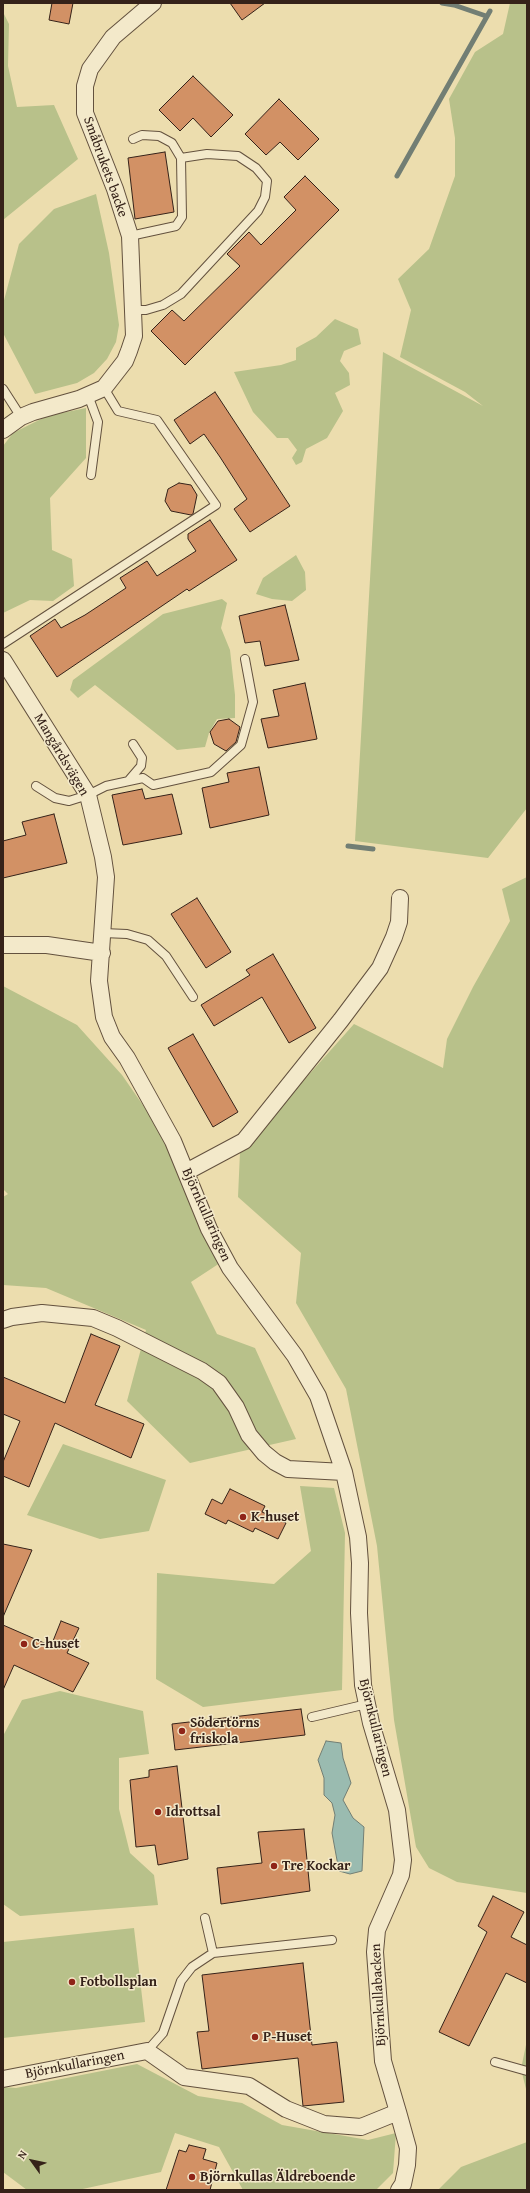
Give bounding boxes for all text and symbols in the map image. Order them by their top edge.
street label: Småbrukets backe [79,114,131,220]
street label: Mangårdsvägen [30,711,92,799]
street label: Björnkullaringen [178,1166,234,1264]
place label: K-huset [251,1509,299,1525]
marker: K-huset [238,1512,248,1522]
place label: C-huset [32,1636,79,1652]
marker: C-huset [19,1639,29,1649]
street label: Björnkullaringen [355,1677,395,1779]
place label: Södertörns friskola [190,1715,260,1748]
marker: Södertörns friskola [177,1726,187,1736]
place label: Idrottsal [166,1804,221,1820]
marker: Idrottsal [153,1807,163,1817]
place label: Tre Kockar [282,1858,351,1874]
marker: Tre Kockar [269,1861,279,1871]
street label: Björnkullabacken [368,1943,390,2047]
place label: Fotbollsplan [80,1974,157,1990]
marker: Fotbollsplan [67,1977,77,1987]
place label: P-Huset [263,2029,312,2045]
marker: P-Huset [250,2032,260,2042]
street label: Björnkullaringen [24,2047,126,2083]
north arrow [12,2141,52,2181]
text: N [13,2147,31,2162]
place label: Björnkullas Äldreboende [200,2169,356,2185]
marker: Björnkullas Äldreboende [187,2172,197,2182]

